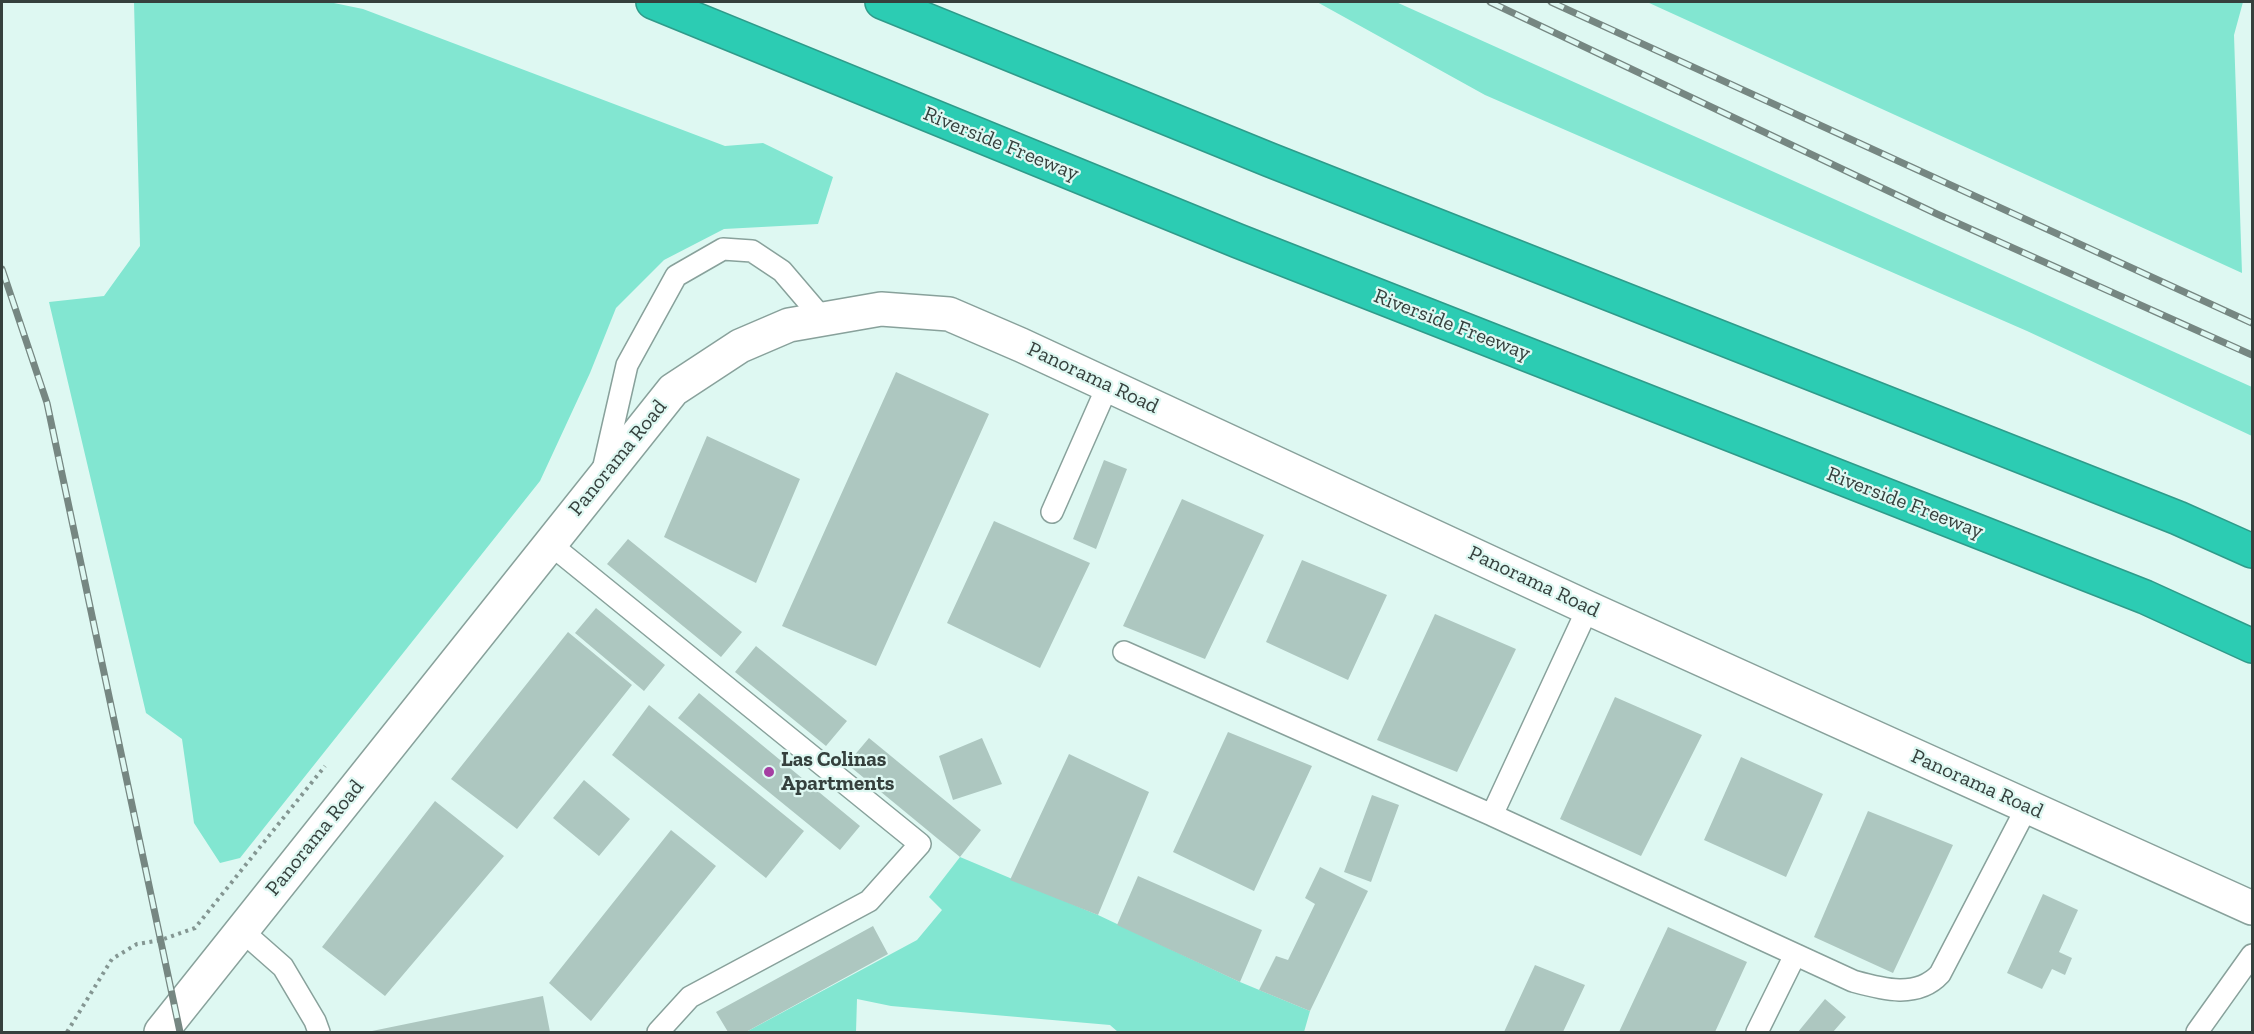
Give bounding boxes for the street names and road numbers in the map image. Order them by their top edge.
street label: Riverside Freeway [920,101,1082,187]
street label: Riverside Freeway [1370,284,1534,366]
street label: Panorama Road [1023,337,1163,419]
street label: Panorama Road [564,395,672,521]
street label: Riverside Freeway [1823,462,1987,544]
street label: Panorama Road [1464,541,1604,623]
street label: Panorama Road [1907,744,2047,824]
street label: Panorama Road [261,775,369,901]

